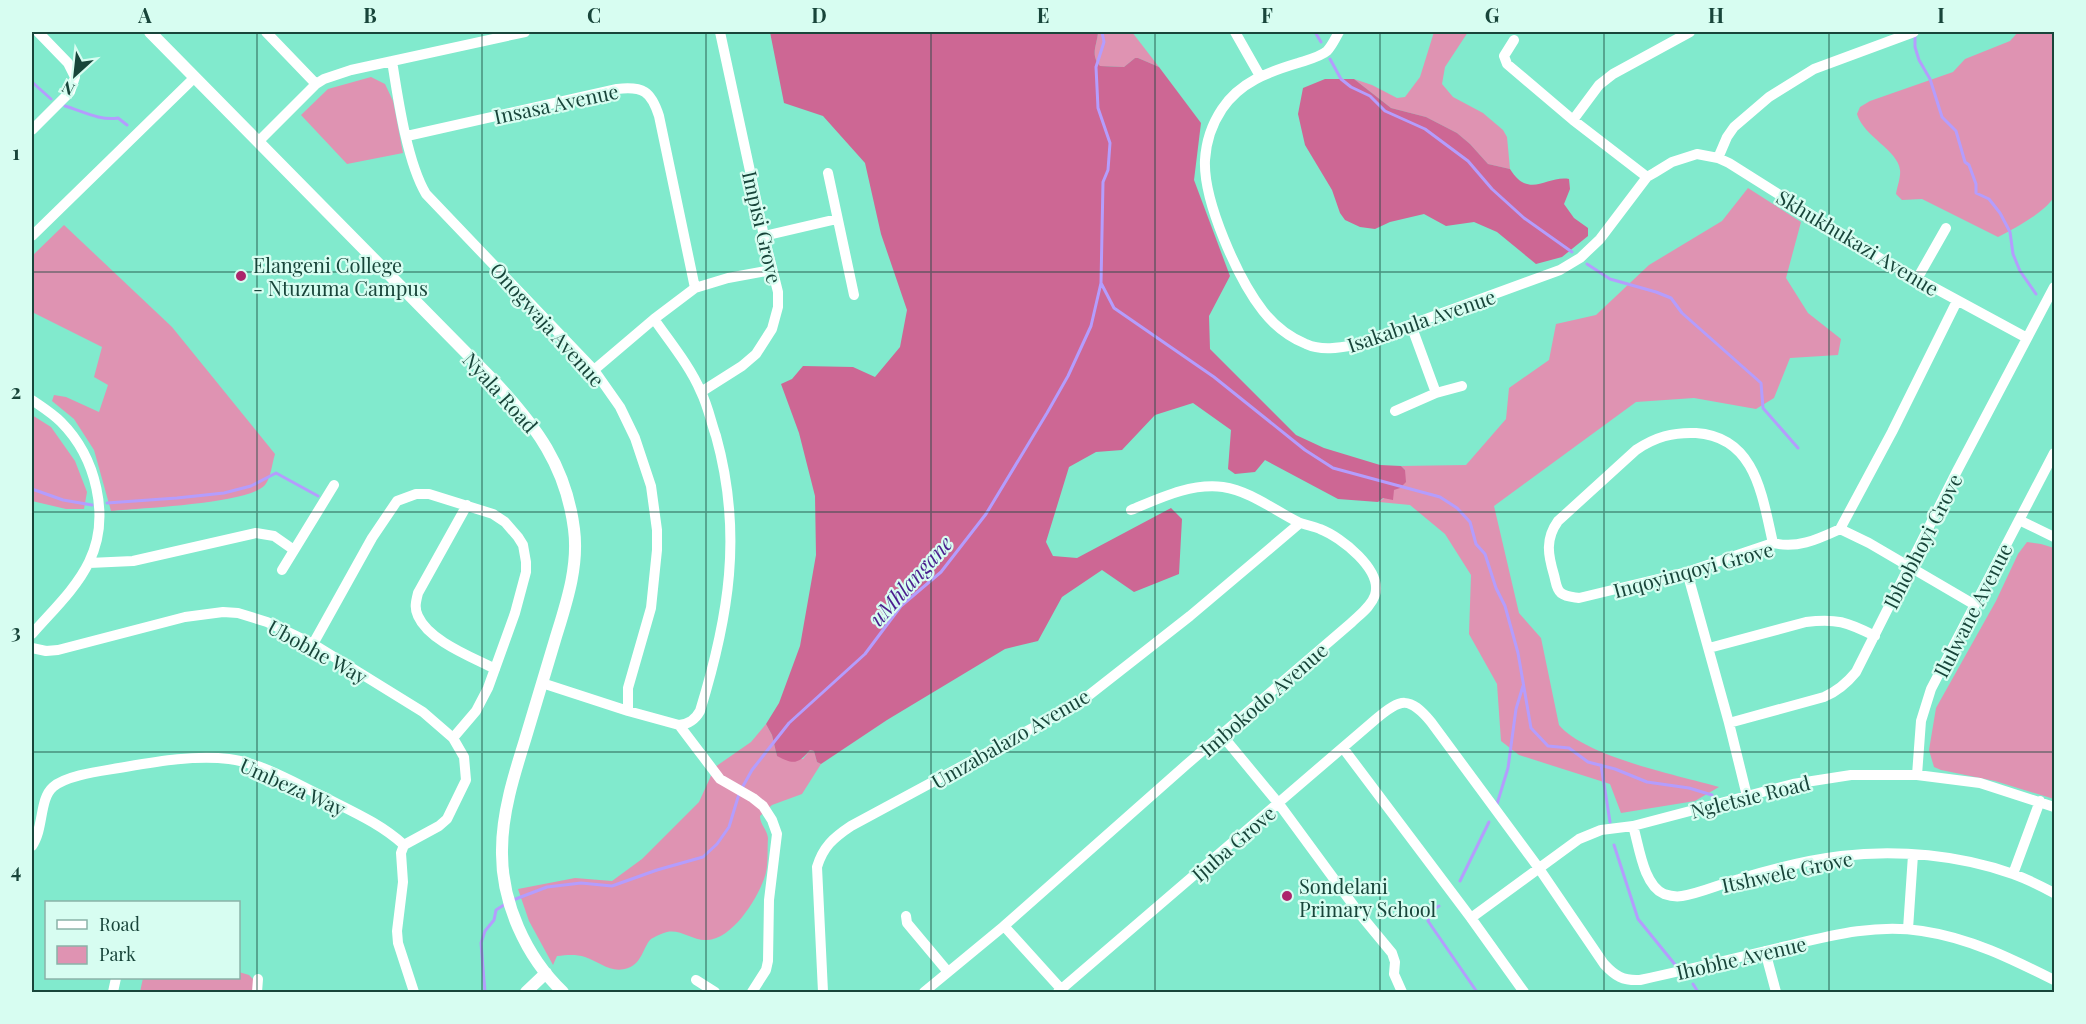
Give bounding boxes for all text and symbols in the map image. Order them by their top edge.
text: A [137,1,152,28]
text: B [363,1,377,28]
text: C [587,1,601,28]
text: D [811,1,827,28]
text: E [1037,1,1049,28]
text: F [1261,1,1273,28]
text: G [1485,1,1500,28]
text: H [1708,1,1724,28]
text: I [1937,1,1945,28]
north arrow [45,45,105,105]
text: N [58,77,78,101]
street label: Insasa Avenue [491,77,621,129]
text: 1 [12,138,20,165]
street label: Impisi Grove [737,168,789,286]
street label: Skhukhukazi Avenue [1772,183,1944,301]
place label: Elangeni College - Ntuzuma Campus [253,251,428,301]
street label: Onogwaja Avenue [485,256,611,392]
marker: Elangeni College - Ntuzuma Campus [234,269,248,283]
street label: Isakabula Avenue [1343,282,1499,358]
street label: Nyala Road [458,346,545,438]
text: 2 [11,377,21,404]
street label: Ibhobhoyi Grove [1876,469,1968,613]
water label: uMhlangane [862,529,958,631]
street label: Inqoyinqoyi Grove [1610,535,1776,603]
street label: Ilulwane Avenue [1927,538,2017,682]
street label: Ubobhe Way [263,613,373,689]
text: 3 [11,617,21,644]
street label: Imbokodo Avenue [1193,636,1333,762]
street label: Umzabalazo Avenue [926,682,1094,794]
street label: Umbeza Way [236,751,350,821]
street label: Ngletsie Road [1687,768,1813,824]
street label: Ijuba Grove [1185,799,1281,887]
street label: Itshwele Grove [1719,844,1855,898]
text: 4 [11,856,21,883]
place label: Sondelani Primary School [1299,872,1437,922]
marker: Sondelani Primary School [1280,889,1294,903]
legend [45,901,240,979]
text: Road [99,912,140,936]
street label: Ihobhe Avenue [1673,929,1809,985]
text: Park [99,942,136,966]

